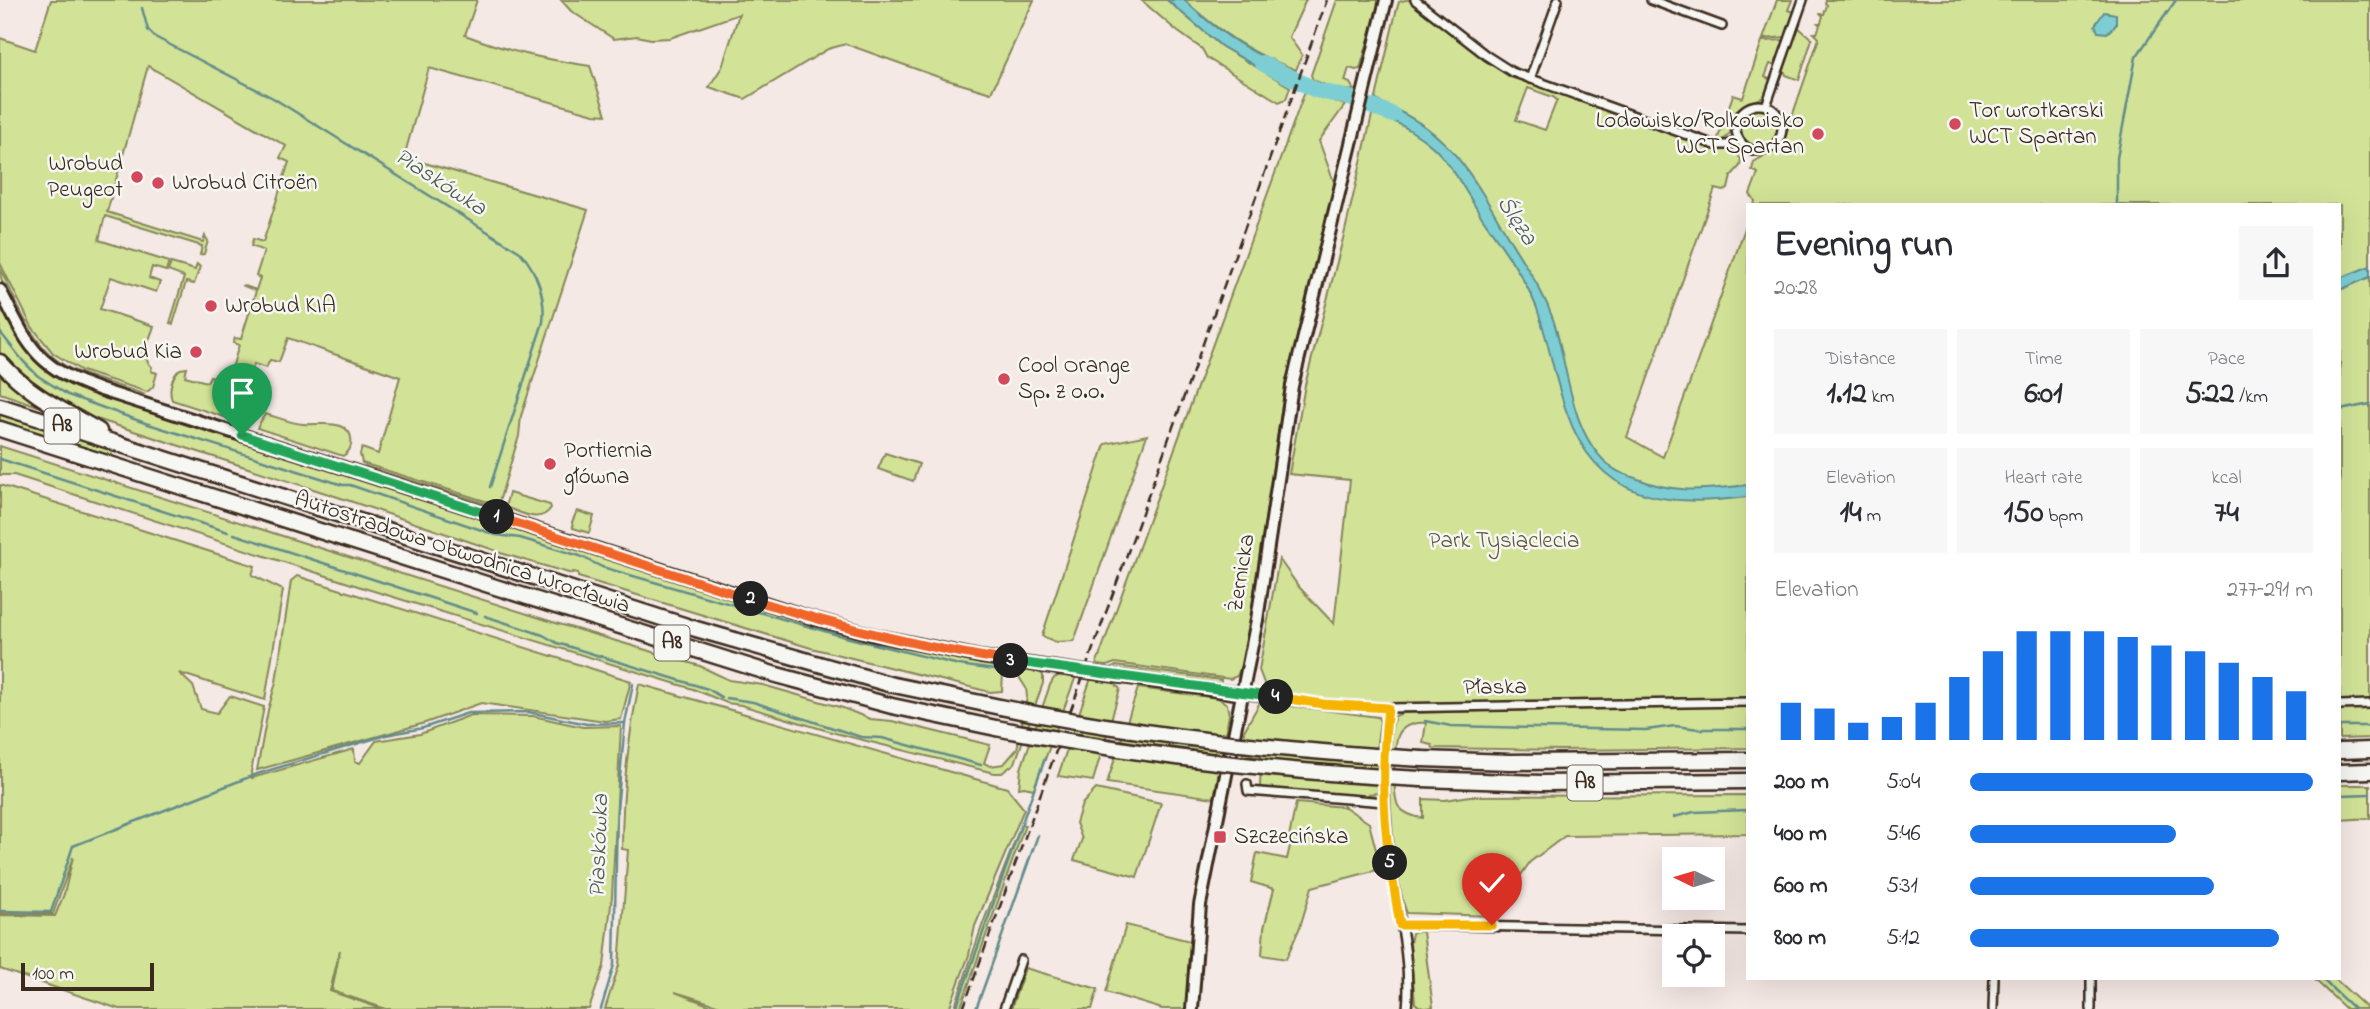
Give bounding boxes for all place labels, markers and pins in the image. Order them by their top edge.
place label: Tor wrotkarski WCT Spartan [1969,95,2104,154]
place label: Lodowisko/Rolkowisko WCT Spartan [1596,105,1804,164]
marker: Tor wrotkarski WCT Spartan [1947,116,1963,132]
marker: Lodowisko/Rolkowisko WCT Spartan [1810,126,1826,142]
place label: Wrobud Peugeot [47,148,123,208]
place label: Wrobud Citroën [172,167,317,200]
marker: Wrobud Peugeot [129,169,145,185]
marker: Wrobud Citroën [150,175,166,191]
place label: Wrobud KIA [225,290,336,323]
marker: Wrobud KIA [203,298,219,314]
place label: Wrobud Kia [74,336,182,369]
marker: Wrobud Kia [188,344,204,360]
place label: Cool Orange Sp. z o.o. [1018,350,1131,409]
pin [212,363,272,435]
marker: Cool Orange Sp. z o.o. [996,371,1012,387]
place label: Portiernia główna [563,435,652,495]
marker: Portiernia główna [542,456,558,472]
pin: 1 [480,500,514,534]
pin: 2 [734,582,768,616]
pin: 3 [993,644,1028,678]
pin: 4 [1258,680,1294,714]
place label: Szczecińska [1234,821,1348,854]
marker: Szczecińska [1212,829,1228,845]
pin: 5 [1372,846,1408,880]
pin [1462,853,1522,925]

